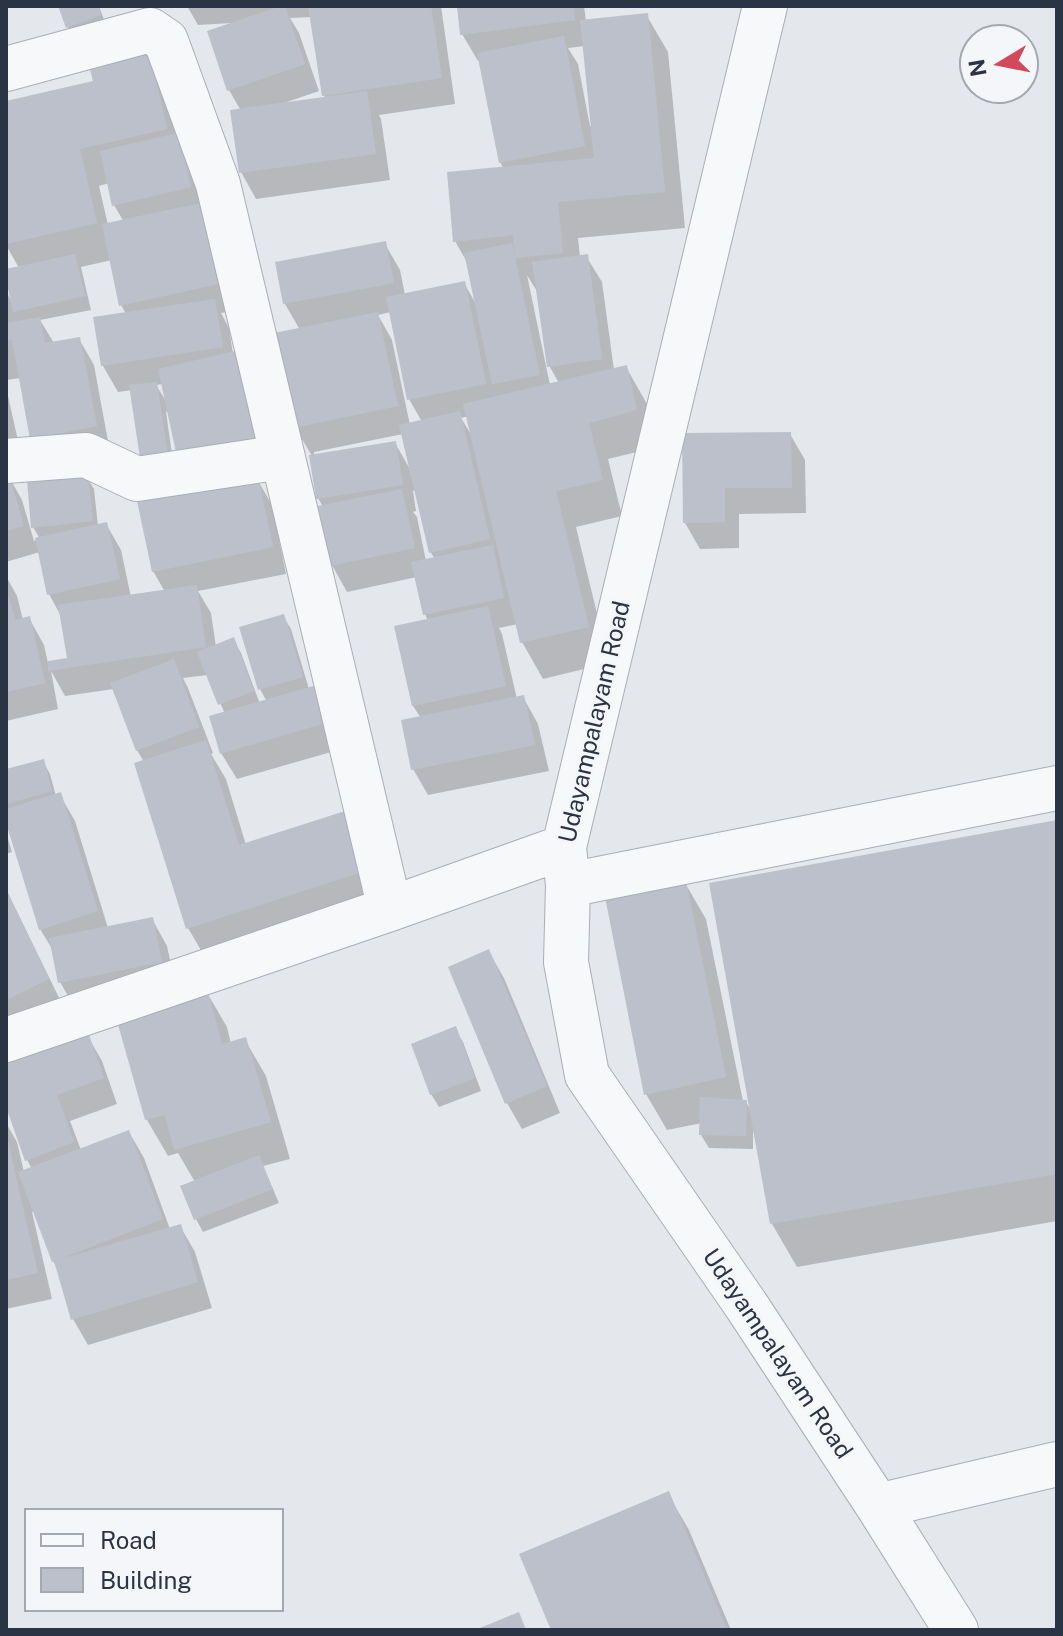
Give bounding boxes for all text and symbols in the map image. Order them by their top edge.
north arrow [959,24,1039,104]
text: N [963,57,992,79]
street label: Udayampalayam Road [553,598,637,846]
street label: Udayampalayam Road [696,1243,858,1465]
legend [24,1508,284,1612]
text: Road [100,1526,157,1554]
text: Building [100,1566,192,1594]

